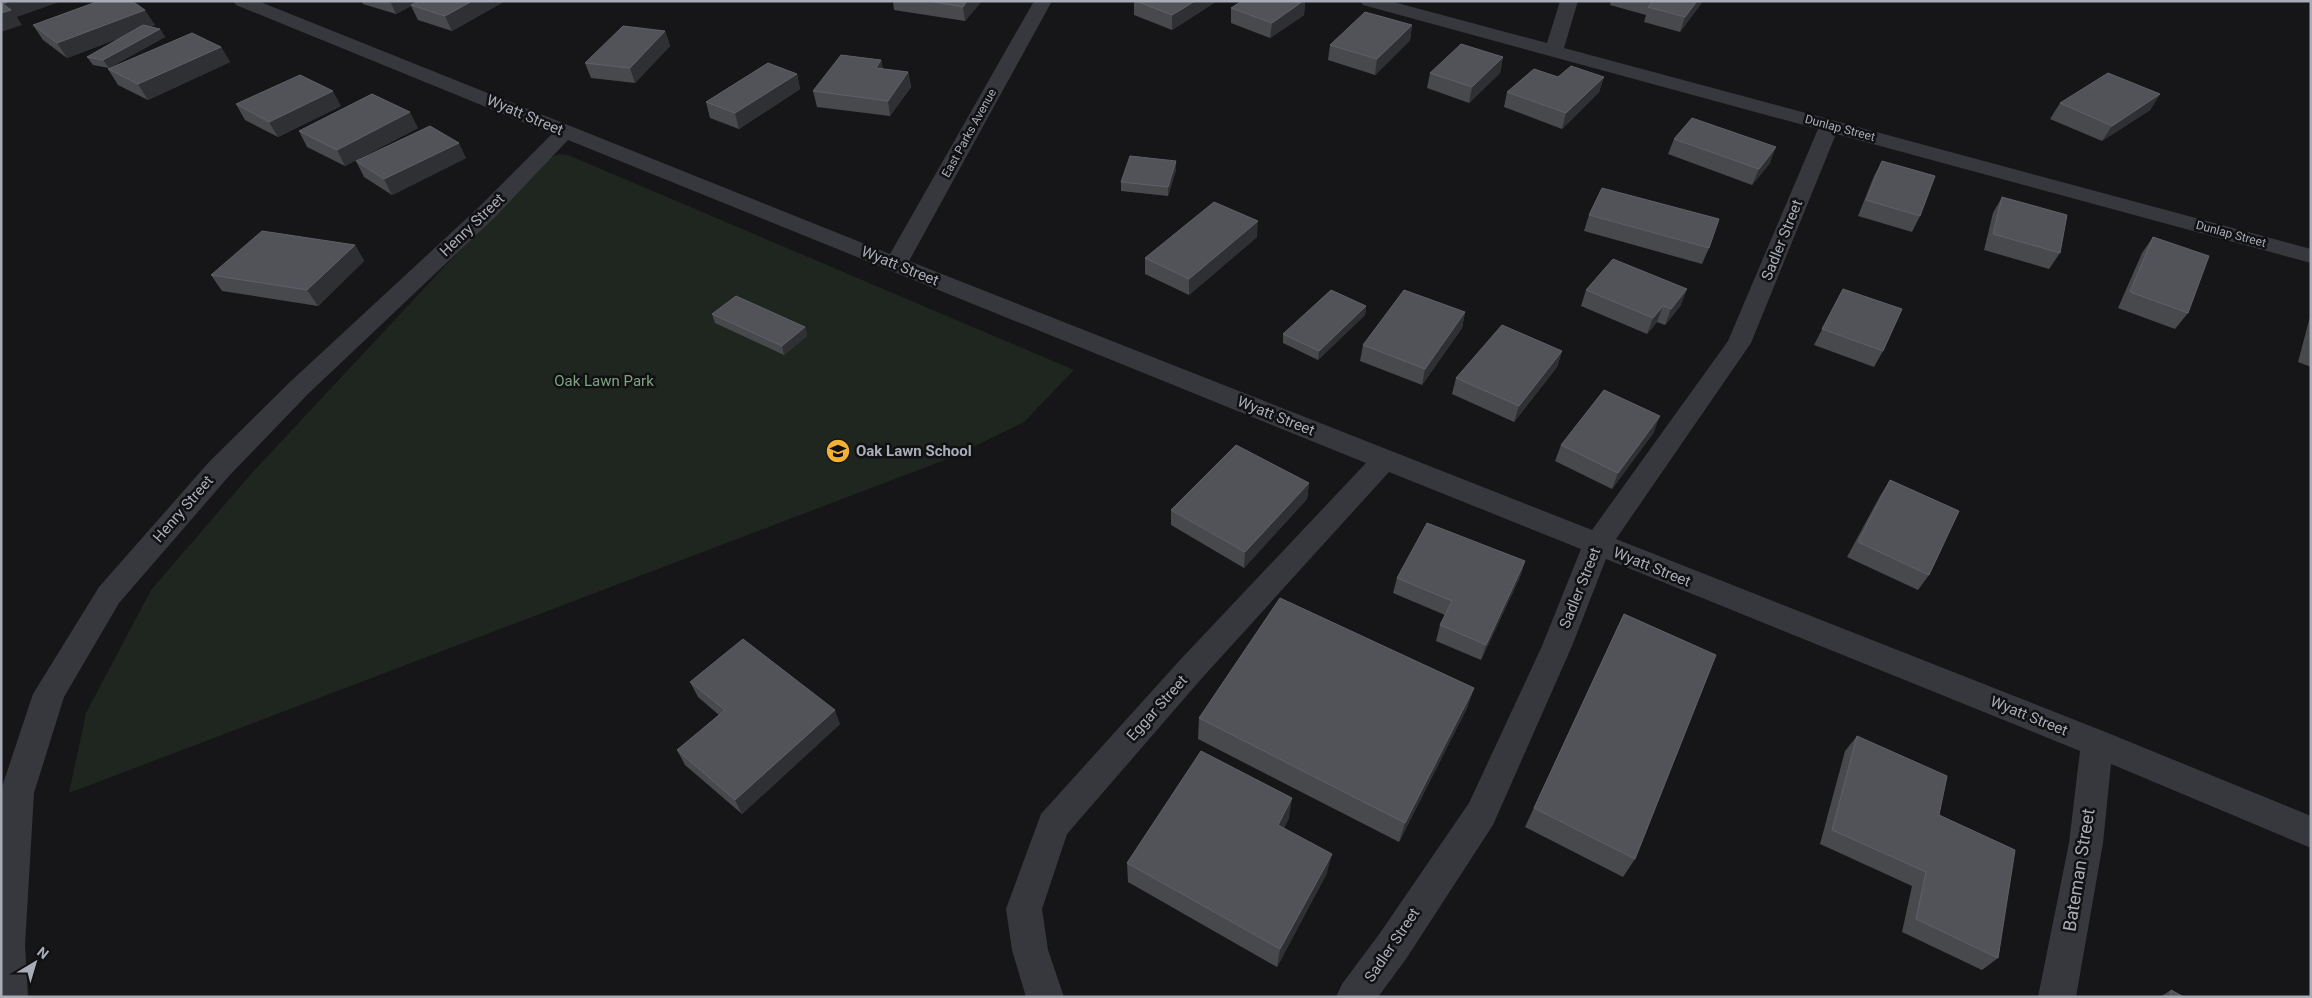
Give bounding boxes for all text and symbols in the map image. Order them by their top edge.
street label: East Parks Avenue [939,86,999,180]
street label: Wyatt Street [484,91,566,139]
street label: Dunlap Street [1803,112,1877,144]
street label: Henry Street [436,190,508,260]
street label: Sadler Street [1758,197,1806,283]
street label: Dunlap Street [2194,218,2268,250]
street label: Wyatt Street [859,242,941,290]
park label: Oak Lawn Park [554,372,654,390]
street label: Wyatt Street [1235,392,1317,440]
school or university icon: Oak Lawn School [825,438,851,464]
place label: Oak Lawn School [856,442,972,460]
street label: Henry Street [149,472,217,546]
street label: Wyatt Street [1611,543,1693,591]
street label: Sadler Street [1556,545,1604,631]
street label: Eggar Street [1123,672,1191,744]
street label: Wyatt Street [1988,692,2070,740]
street label: Bateman Street [2058,807,2099,933]
street label: Sadler Street [1361,904,1423,985]
north arrow [10,938,60,988]
text: N [34,943,52,962]

